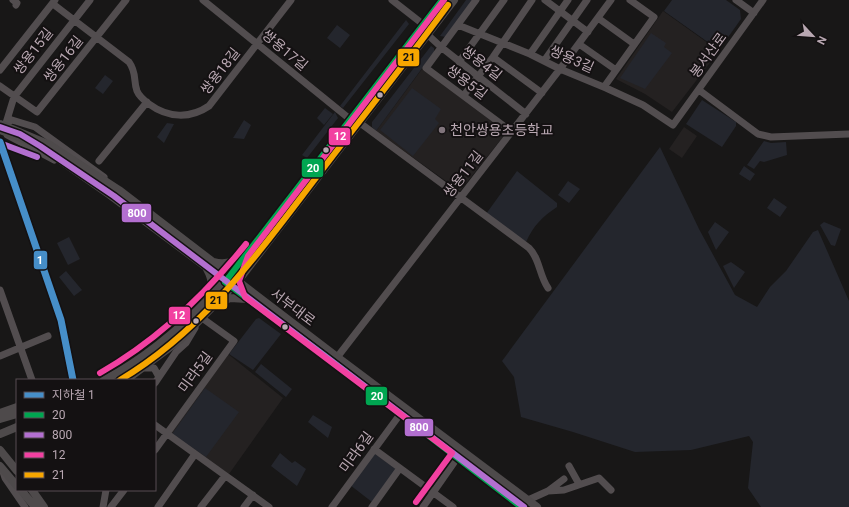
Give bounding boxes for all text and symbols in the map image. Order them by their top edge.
north arrow [793,16,833,56]
street label: 쌍용15길 [10,25,56,77]
street label: 쌍용17길 [259,26,311,74]
street label: 봉서산로 [686,29,730,81]
street label: 쌍용16길 [40,33,86,85]
text: N [814,34,829,47]
street label: 쌍용4길 [459,42,505,84]
street label: 쌍용3길 [547,42,597,76]
street label: 쌍용18길 [197,45,243,97]
line badge: 21 [397,48,420,67]
text: 21 [403,51,415,64]
street label: 쌍용5길 [444,62,490,102]
unlabelled marker [375,90,385,100]
place label: 천안쌍용초등학교 [450,122,553,138]
marker: 천안쌍용초등학교 [437,125,447,135]
line badge: 12 [328,127,351,146]
text: 12 [334,130,346,143]
unlabelled marker [321,145,331,155]
street label: 쌍용11길 [440,148,486,200]
line badge: 20 [301,158,324,178]
text: 20 [307,162,319,175]
line badge: 800 [121,203,152,223]
text: 800 [128,207,146,220]
line badge: 1 [33,250,48,270]
text: 1 [37,254,43,267]
street label: 서부대로 [268,285,318,329]
line badge: 21 [205,291,228,310]
text: 21 [210,294,222,307]
line badge: 12 [168,306,191,325]
text: 12 [173,309,185,322]
unlabelled marker [191,316,201,326]
unlabelled marker [280,322,290,332]
street label: 미라5길 [175,348,215,396]
legend [16,379,156,491]
line badge: 20 [365,386,388,406]
text: 지하철 1 [52,388,95,402]
text: 20 [371,390,383,403]
text: 20 [52,408,66,422]
line badge: 800 [404,418,434,437]
text: 800 [410,421,428,434]
text: 800 [52,428,72,442]
street label: 미라6길 [336,428,376,476]
text: 12 [52,448,66,462]
text: 21 [52,468,66,482]

